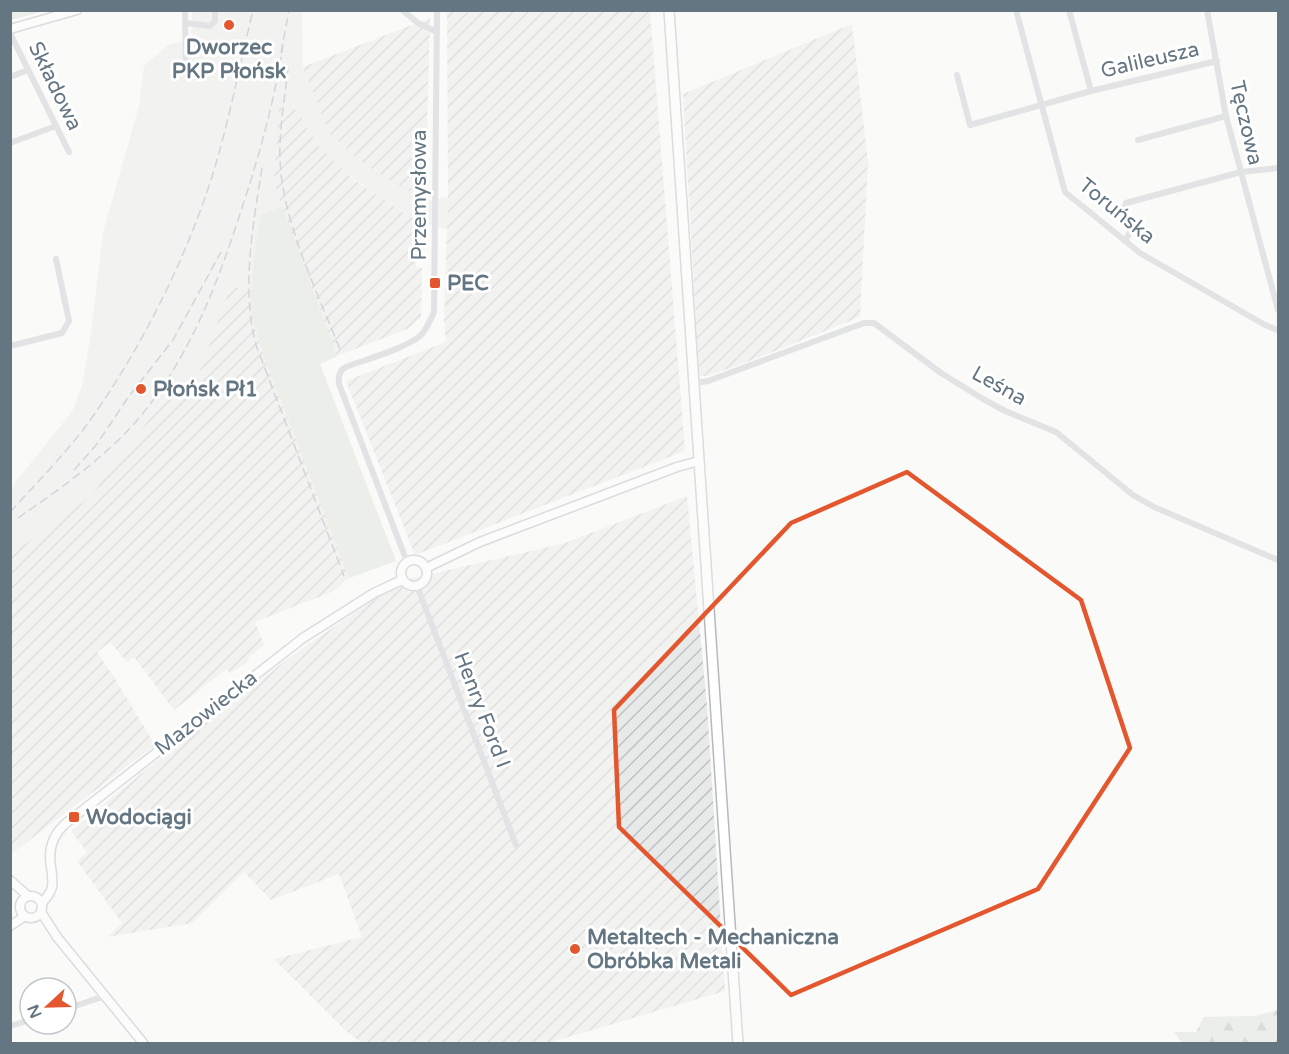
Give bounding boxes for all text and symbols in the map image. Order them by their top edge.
marker: Dworzec PKP Płońsk [222,18,236,32]
place label: Dworzec PKP Płońsk [172,35,287,84]
street label: Galileusza [1098,37,1202,83]
street label: Składowa [23,38,87,134]
street label: Tęczowa [1224,78,1268,168]
street label: Przemysłowa [407,129,432,261]
street label: Toruńska [1074,173,1160,249]
place label: PEC [447,271,489,296]
marker: PEC [428,276,442,290]
street label: Leśna [967,361,1031,411]
place label: Płońsk Pł1 [153,377,258,402]
marker: Płońsk Pł1 [134,382,148,396]
street label: Henry Ford I [448,649,516,771]
street label: Mazowiecka [150,665,262,761]
place label: Wodociągi [86,805,192,830]
marker: Wodociągi [67,810,81,824]
place label: Metaltech - Mechaniczna Obróbka Metali [587,925,839,974]
marker: Metaltech - Mechaniczna Obróbka Metali [568,942,582,956]
north arrow [18,976,78,1036]
text: N [23,1002,47,1021]

